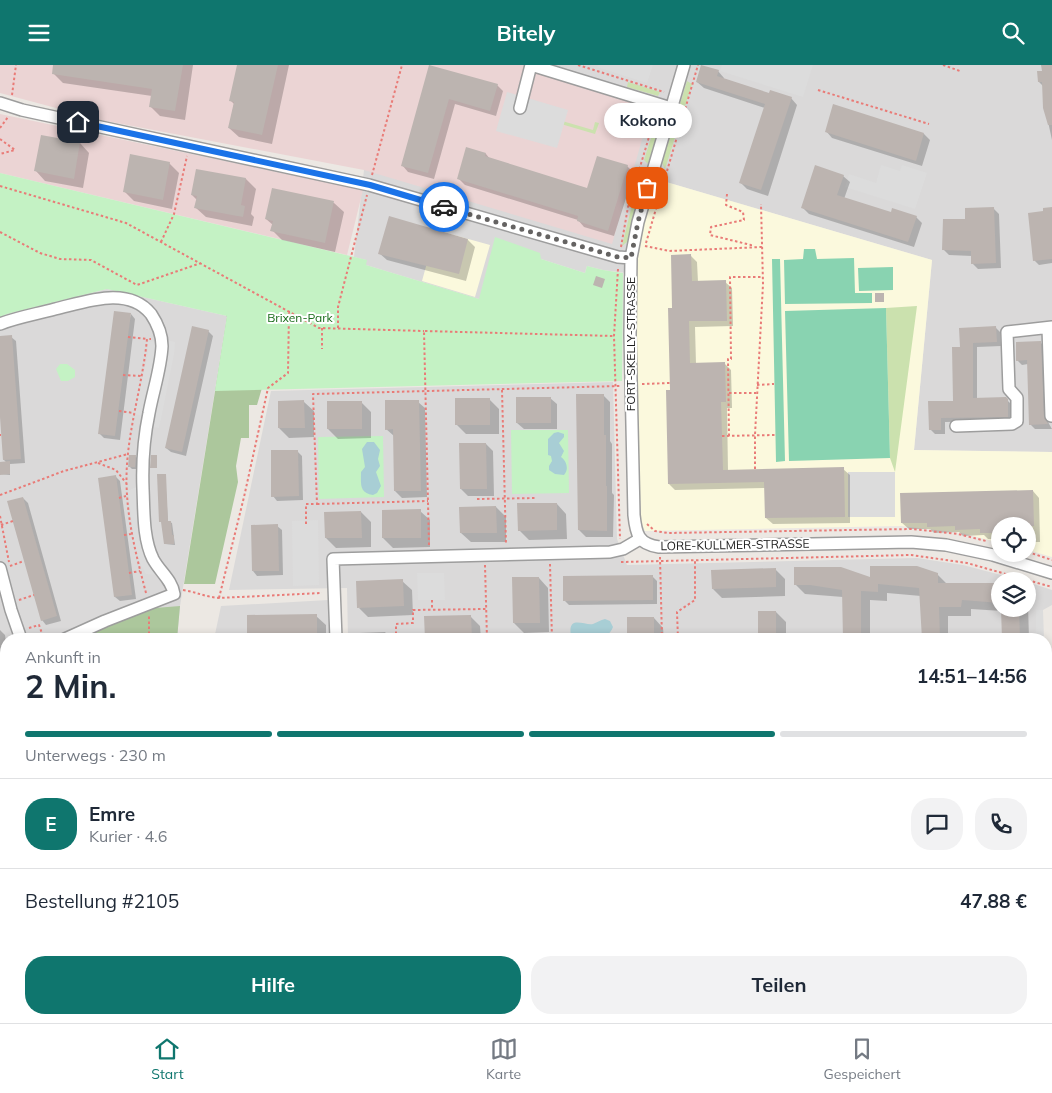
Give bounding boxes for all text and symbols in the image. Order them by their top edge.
icon: menu [25,19,53,47]
text: Bitely [497,19,555,47]
icon: search [999,19,1027,47]
pin [57,101,99,143]
callout: Kokono [603,103,691,138]
icon: home [64,108,92,136]
text: Kokono [619,110,677,130]
pin [626,167,668,209]
icon: bag [633,174,661,202]
courier [419,182,469,232]
icon: car [430,193,458,221]
street label: FORT-SKELLY-STRASSE [623,277,638,411]
park label: Brixen-Park [267,310,334,325]
map controls [991,517,1036,617]
button: locate [991,517,1036,562]
street label: LORE-KULLMER-STRASSE [660,536,810,553]
button: layers [991,572,1036,617]
text: Ankunft in [25,647,101,667]
text: 14:51–14:56 [917,664,1027,688]
text: 2 Min. [25,666,116,706]
text: Unterwegs · 230 m [25,745,166,765]
button: chat [911,798,963,850]
button: phone [975,798,1027,850]
text: Emre [89,802,135,826]
text: E [45,812,57,836]
text: Kurier · 4.6 [89,826,167,846]
text: Bestellung #2105 [25,889,179,913]
text: 47.88 € [960,889,1027,913]
button: Hilfe [25,956,521,1014]
button: Teilen [531,956,1027,1014]
tab: Start [151,1035,184,1083]
tab: Karte [486,1035,521,1083]
tab: Gespeichert [824,1035,901,1083]

